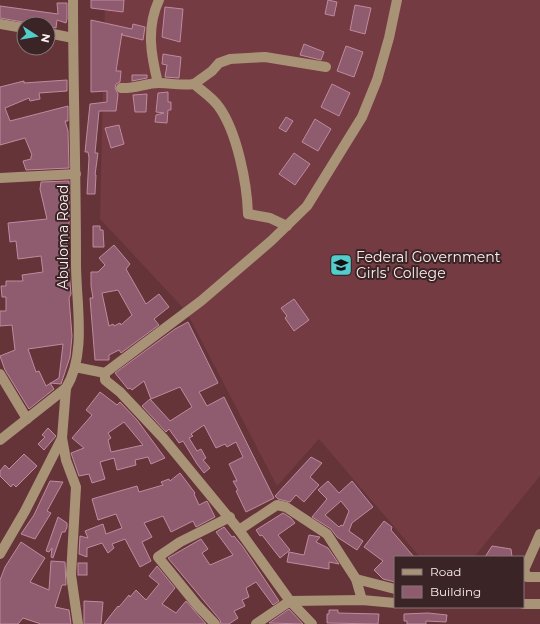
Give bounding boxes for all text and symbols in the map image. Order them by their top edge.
north arrow [16,16,56,56]
text: N [38,32,54,44]
street label: Abuloma Road [54,185,72,289]
place label: Federal Government Girls' College [356,248,501,282]
school or university icon: Federal Government Girls' College [328,252,354,278]
legend [394,556,524,608]
text: Road [430,564,461,579]
text: Building [430,584,481,599]

